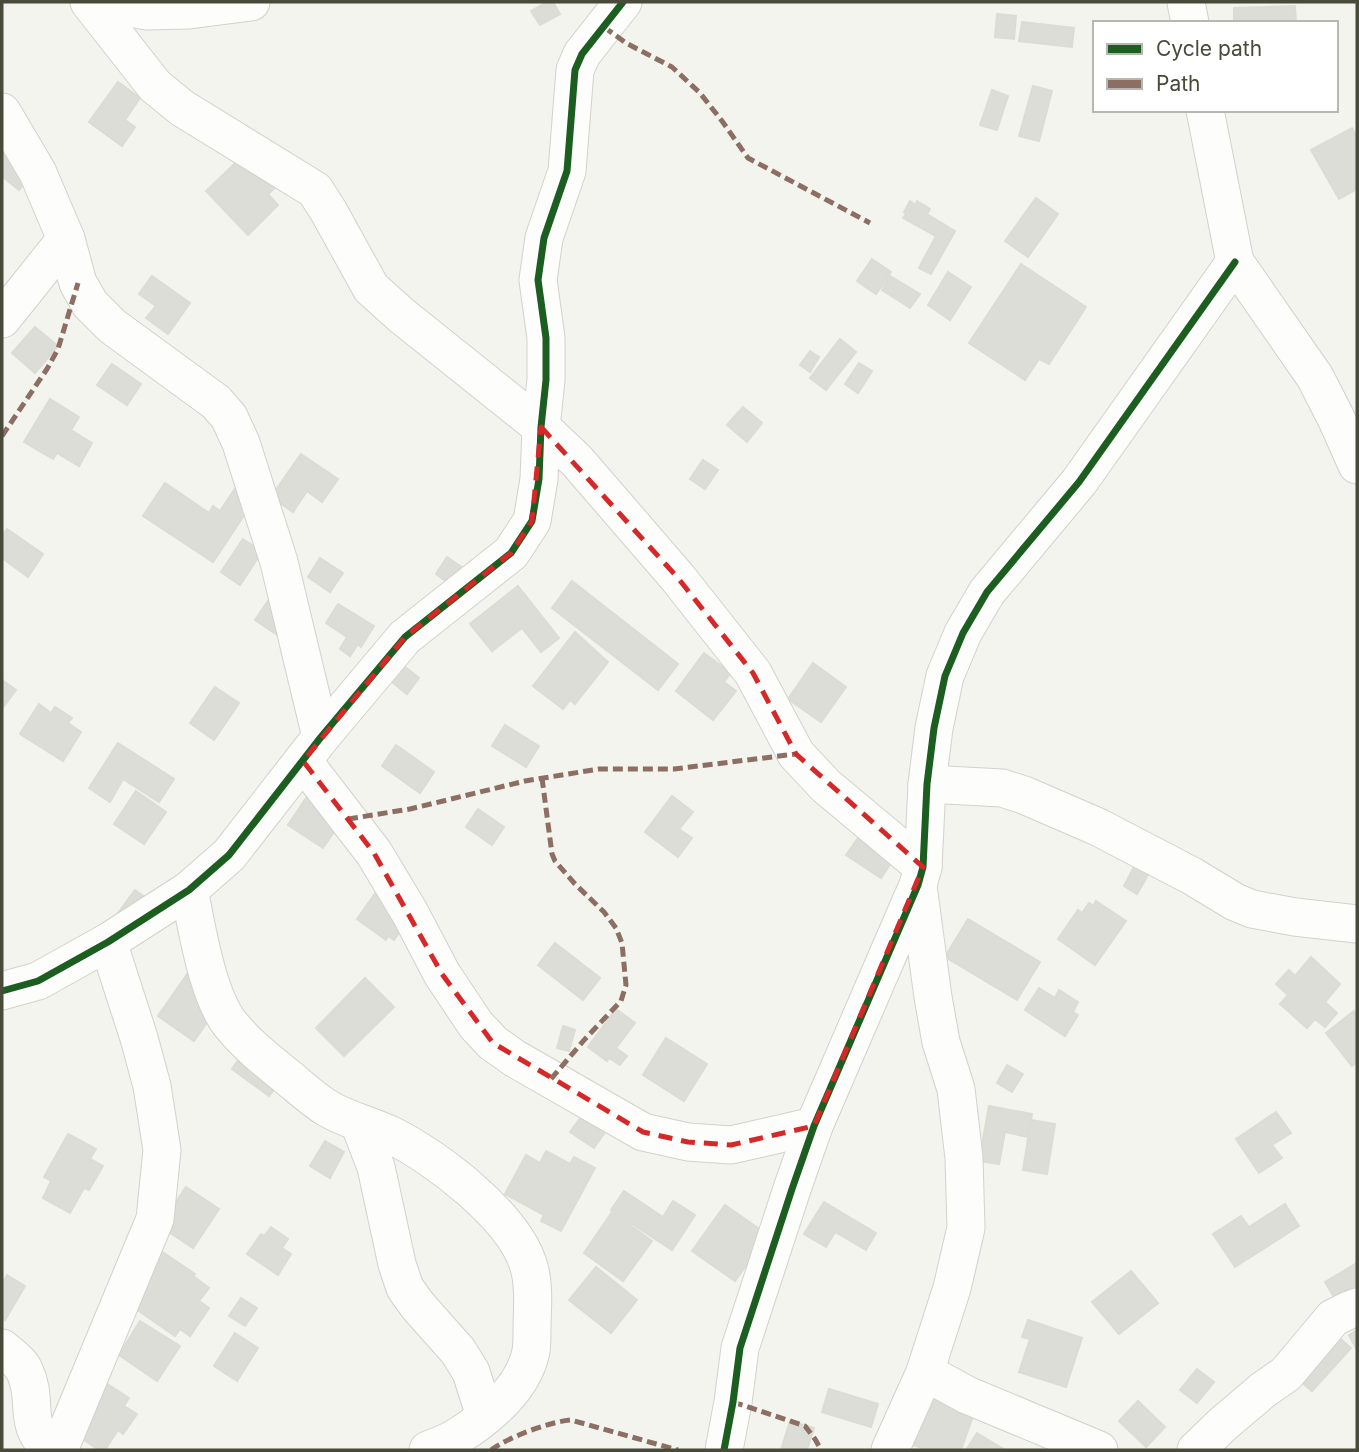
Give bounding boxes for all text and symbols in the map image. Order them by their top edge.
legend [1093,21,1338,112]
text: Cycle path [1156,36,1262,61]
text: Path [1156,71,1201,96]

